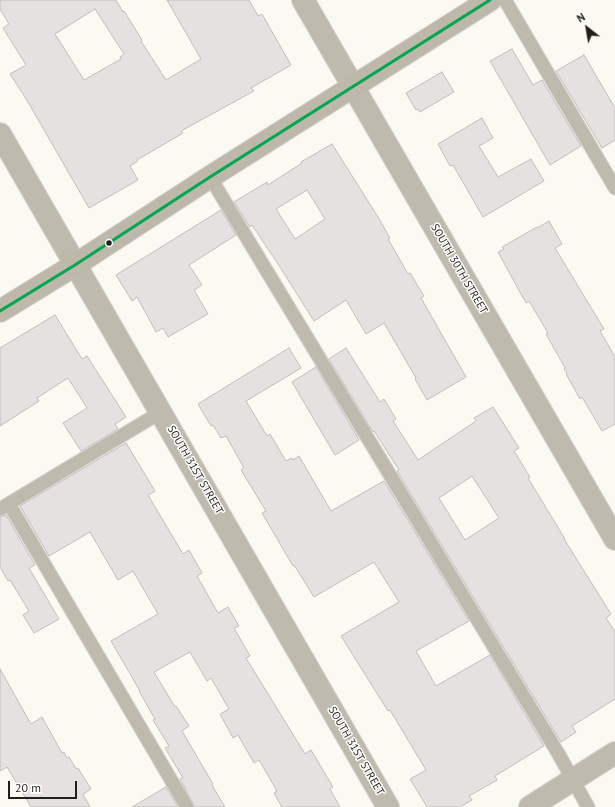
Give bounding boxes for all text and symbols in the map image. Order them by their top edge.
north arrow [567,8,607,48]
text: N [574,10,588,26]
street label: SOUTH 30TH STREET [428,222,490,316]
unlabelled marker [104,238,114,248]
street label: SOUTH 31ST STREET [164,423,226,517]
street label: SOUTH 31ST STREET [325,704,387,798]
scale bar [10,773,79,799]
text: 20 m [15,780,41,795]

